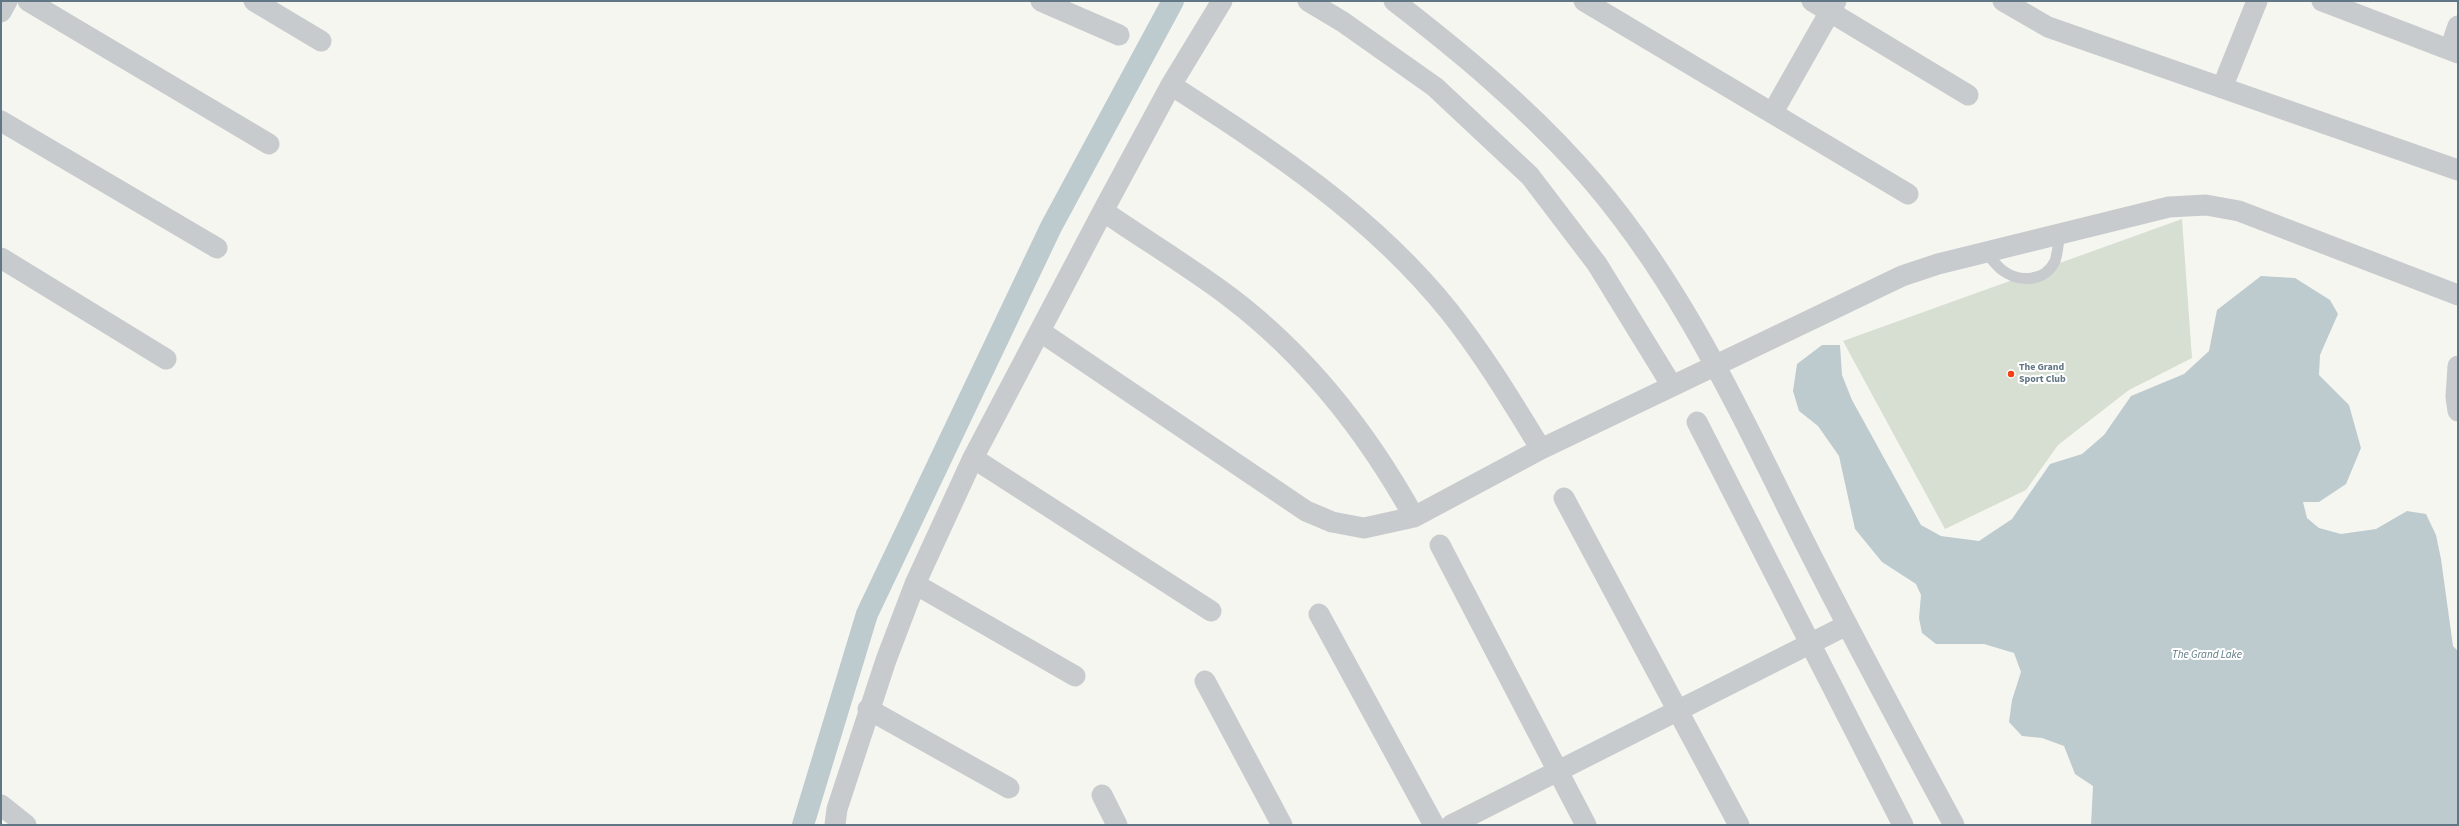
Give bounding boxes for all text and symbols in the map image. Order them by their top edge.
place label: The Grand Sport Club [2019,362,2066,386]
marker: The Grand Sport Club [2006,369,2016,379]
water label: The Grand Lake [2172,649,2242,663]

